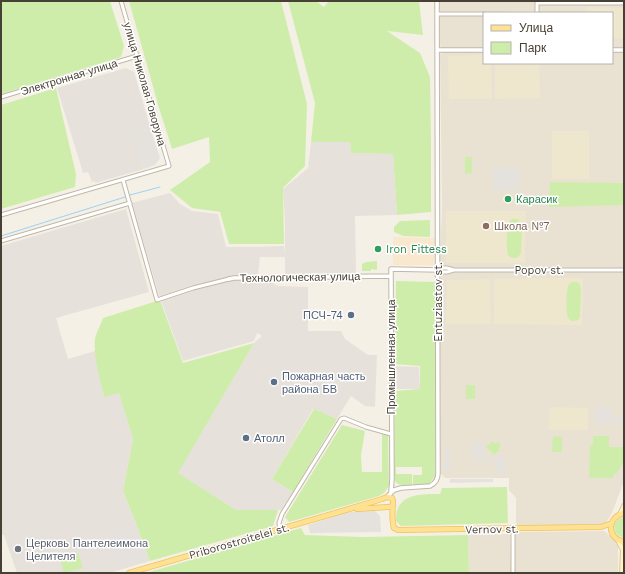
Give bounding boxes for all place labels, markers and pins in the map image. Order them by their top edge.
place label: Карасик [516,193,557,206]
marker: Карасик [503,194,513,204]
place label: Школа №7 [494,220,549,233]
marker: Школа №7 [481,221,491,231]
place label: Iron Fittess [386,243,447,256]
marker: Iron Fittess [373,244,383,254]
place label: ПСЧ-74 [303,309,343,322]
marker: ПСЧ-74 [346,310,356,320]
place label: Пожарная часть района БВ [282,370,366,396]
marker: Пожарная часть района БВ [269,377,279,387]
place label: Атолл [254,432,285,445]
marker: Атолл [241,433,251,443]
place label: Церковь Пантелеимона Целителя [26,537,149,563]
marker: Церковь Пантелеимона Целителя [13,544,23,554]

